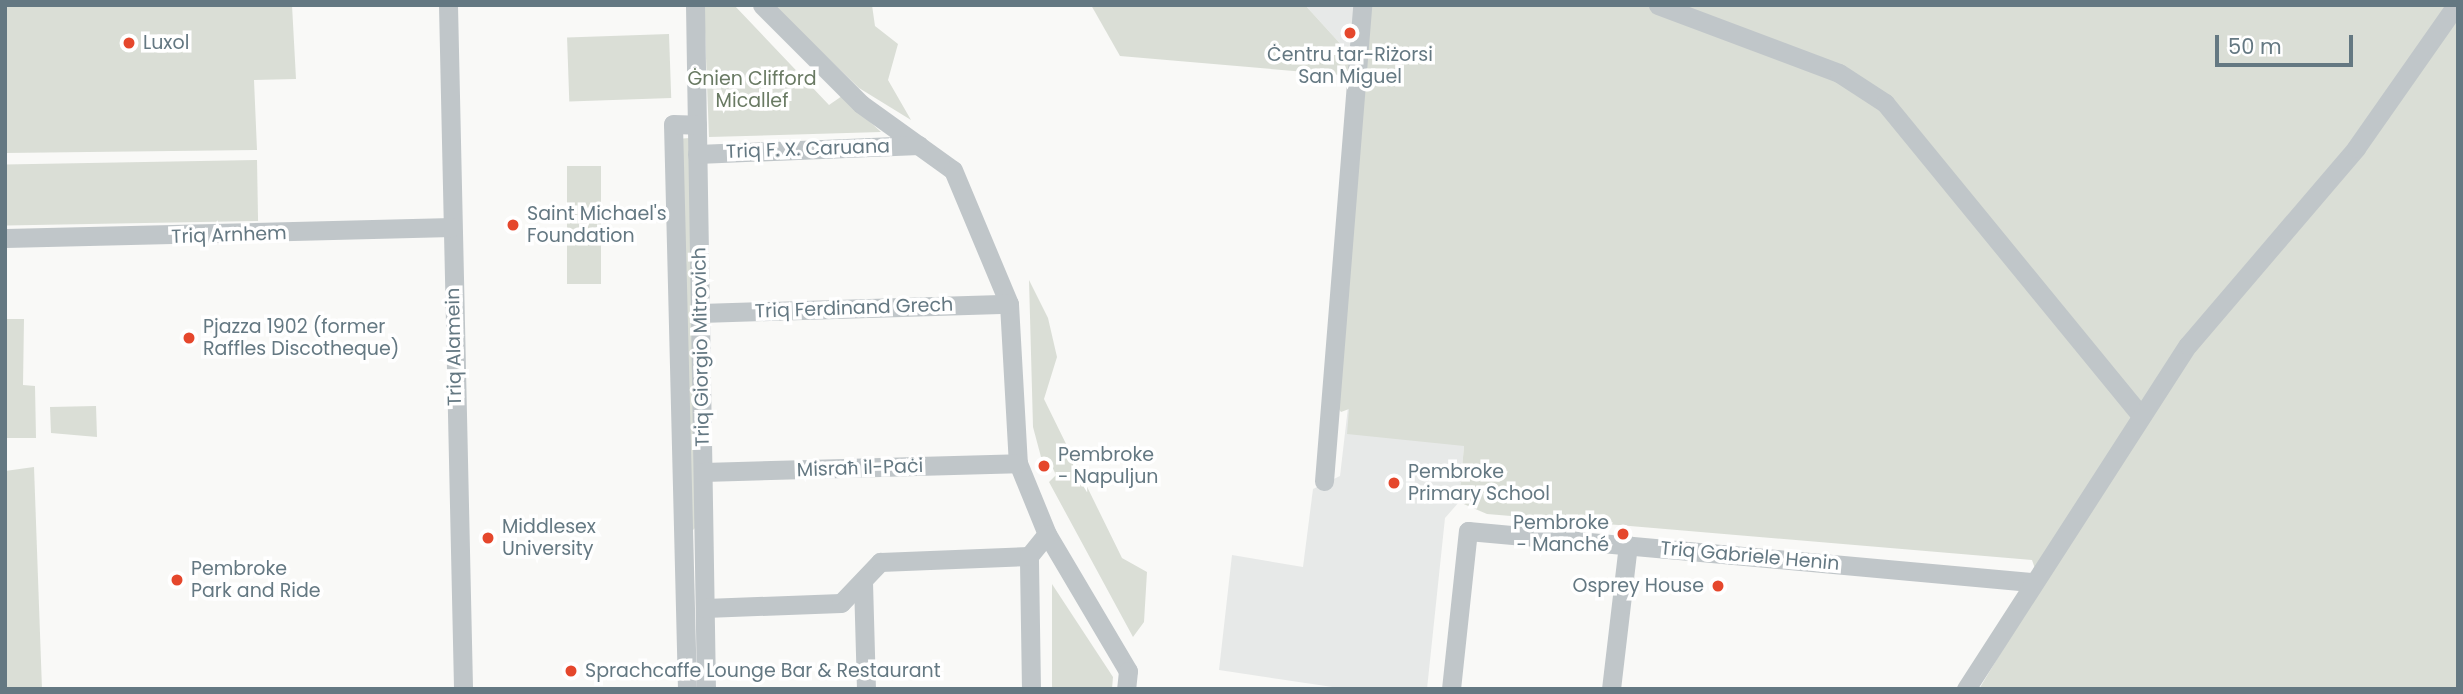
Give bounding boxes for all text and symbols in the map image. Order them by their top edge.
scale bar [2218,21,2356,65]
marker: Ċentru tar-Riżorsi San Miguel [1342,25,1358,41]
place label: Luxol [143,32,189,54]
text: 50 m [2228,32,2282,61]
marker: Luxol [121,35,137,51]
place label: Ċentru tar-Riżorsi San Miguel [1267,44,1433,88]
park label: Ġnien Clifford Micallef [687,68,817,112]
street label: Triq F. X. Caruana [726,135,890,163]
place label: Saint Michael's Foundation [527,203,667,247]
marker: Saint Michael's Foundation [505,217,521,233]
street label: Triq Arnhem [171,222,287,248]
street label: Triq Giorgio Mitrovich [688,247,714,447]
street label: Triq Alamein [442,288,466,406]
street label: Triq Ferdinand Grech [754,293,954,323]
place label: Pjazza 1902 (former Raffles Discotheque) [203,316,399,360]
marker: Pjazza 1902 (former Raffles Discotheque) [181,330,197,346]
place label: Pembroke - Napuljun [1058,444,1158,488]
street label: Misraħ il-Paċi [796,454,924,482]
marker: Pembroke - Napuljun [1036,458,1052,474]
place label: Pembroke Primary School [1408,461,1550,505]
marker: Pembroke Primary School [1386,475,1402,491]
place label: Pembroke - Manché [1513,512,1609,556]
place label: Middlesex University [502,516,596,560]
marker: Pembroke - Manché [1615,526,1631,542]
marker: Middlesex University [480,530,496,546]
street label: Triq Gabriele Henin [1660,537,1840,575]
place label: Pembroke Park and Ride [191,558,321,602]
marker: Pembroke Park and Ride [169,572,185,588]
place label: Osprey House [1573,575,1704,597]
marker: Osprey House [1710,578,1726,594]
place label: Sprachcaffe Lounge Bar & Restaurant [585,660,941,682]
marker: Sprachcaffe Lounge Bar & Restaurant [563,663,579,679]

